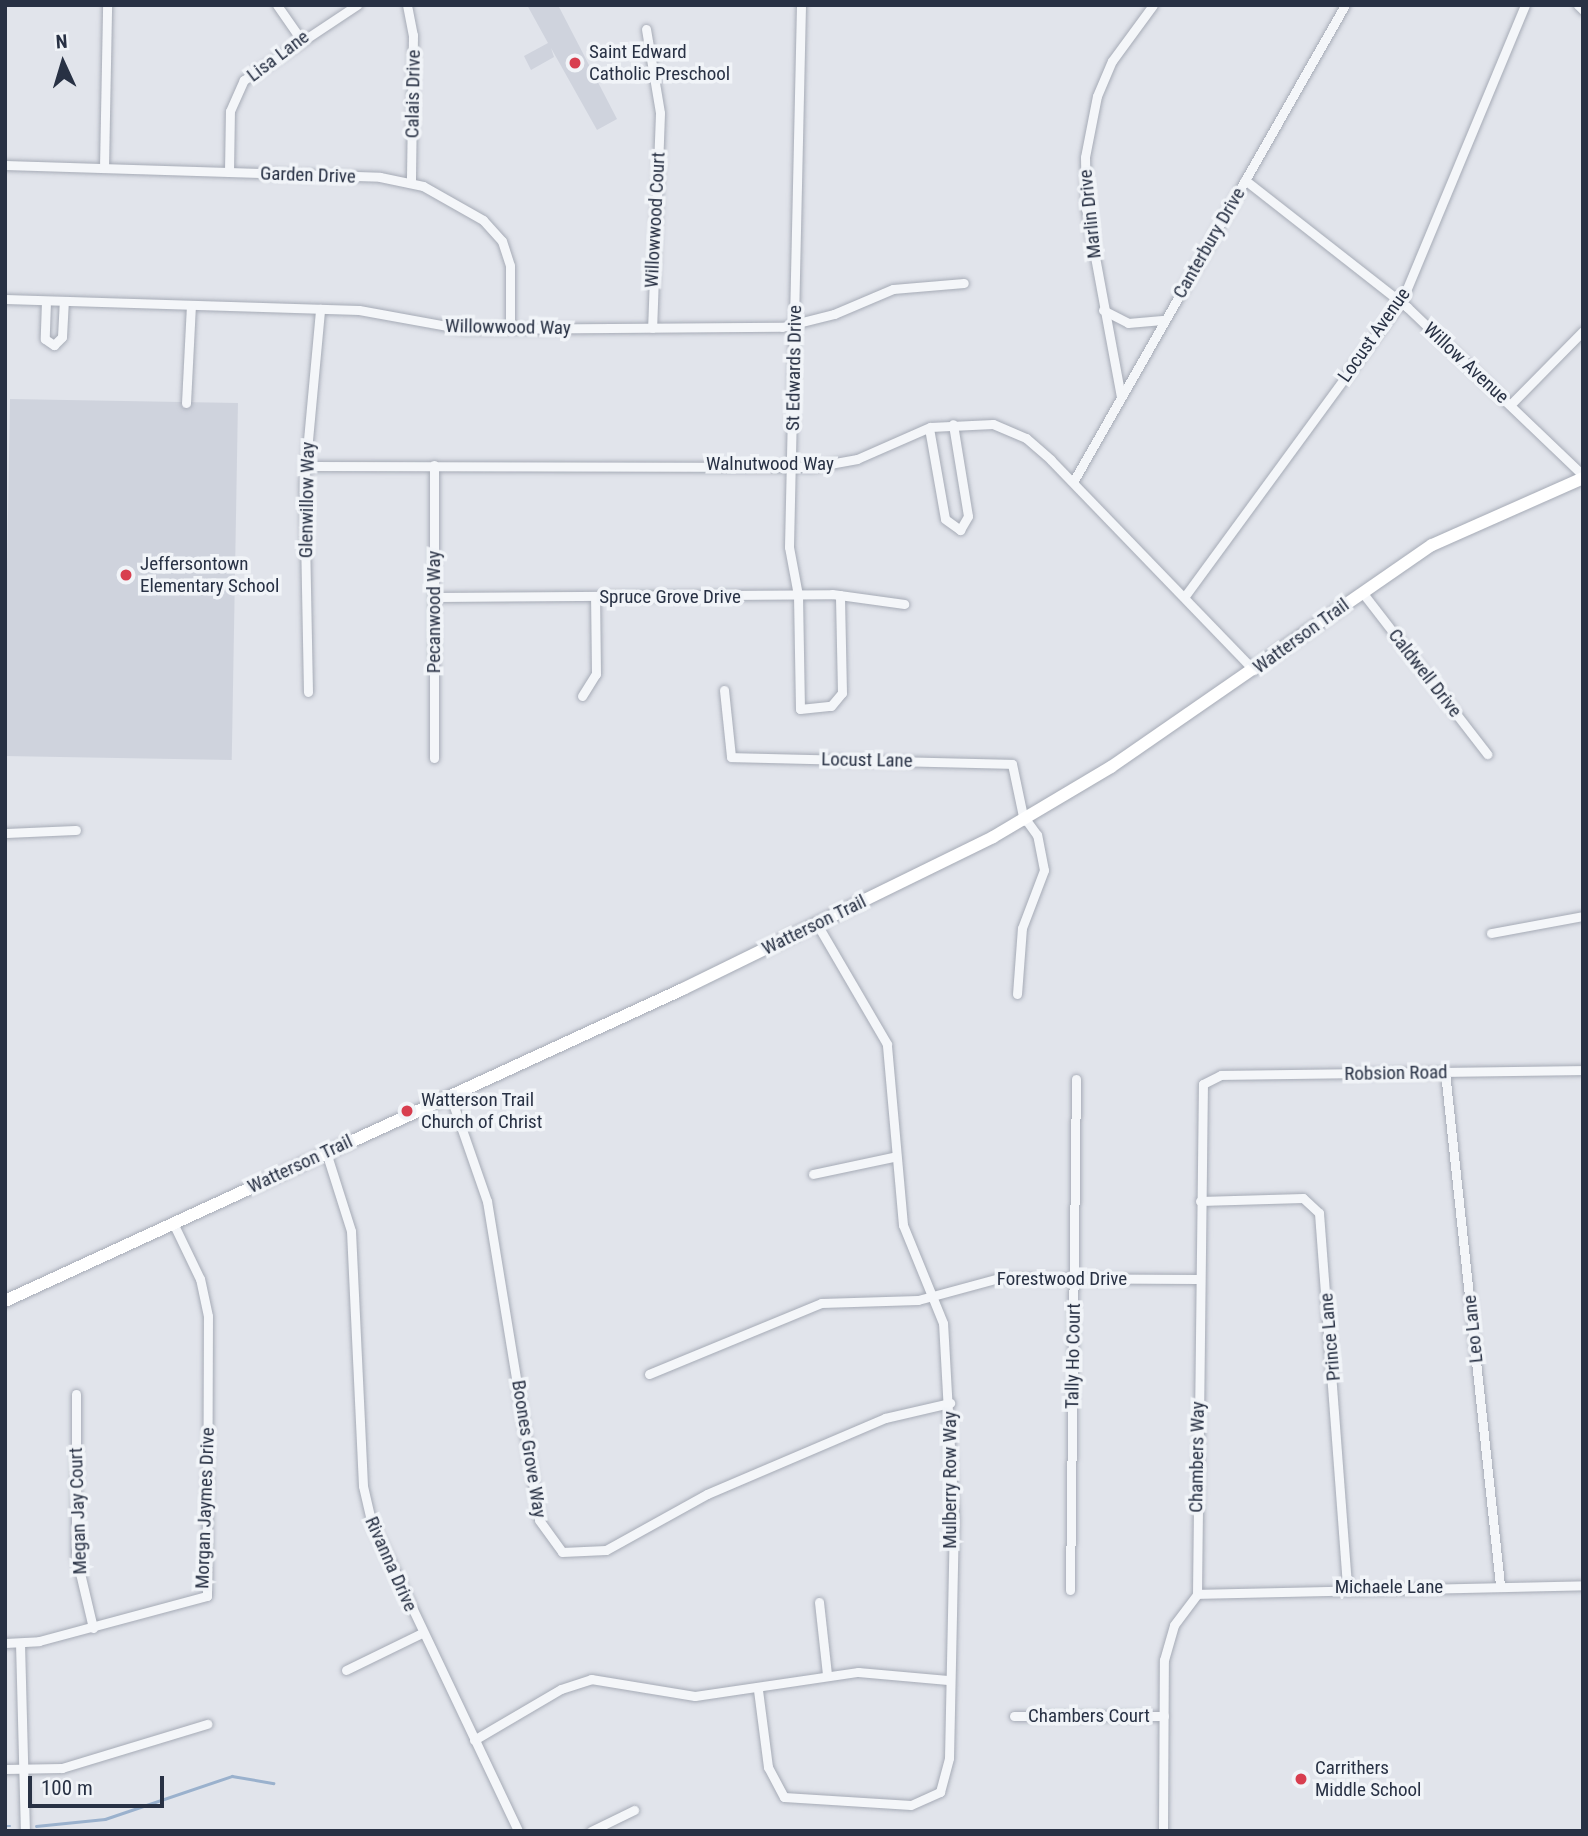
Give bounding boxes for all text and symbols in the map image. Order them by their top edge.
street label: Lisa Lane [242,25,314,87]
north arrow [28,28,98,98]
text: N [55,30,68,53]
place label: Saint Edward Catholic Preschool [589,41,730,85]
street label: Calais Drive [401,49,425,139]
marker: Saint Edward Catholic Preschool [567,55,583,71]
street label: Willowwood Court [640,151,670,289]
street label: Garden Drive [260,162,356,188]
street label: Marlin Drive [1074,168,1106,260]
street label: Canterbury Drive [1168,184,1250,302]
street label: Locust Avenue [1333,283,1415,387]
street label: St Edwards Drive [782,305,806,431]
street label: Willowwood Way [445,315,571,339]
street label: Willow Avenue [1419,318,1513,408]
street label: Glenwillow Way [295,442,319,558]
street label: Walnutwood Way [706,453,834,475]
street label: Pecanwood Way [423,551,445,673]
place label: Jeffersontown Elementary School [140,553,279,597]
marker: Jeffersontown Elementary School [118,567,134,583]
street label: Spruce Grove Drive [599,586,741,608]
street label: Watterson Trail [1248,593,1354,679]
street label: Caldwell Drive [1383,624,1467,722]
street label: Locust Lane [821,748,913,772]
street label: Watterson Trail [758,890,870,960]
street label: Robsion Road [1344,1061,1448,1085]
place label: Watterson Trail Church of Christ [421,1089,542,1133]
marker: Watterson Trail Church of Christ [399,1103,415,1119]
street label: Watterson Trail [244,1130,356,1198]
street label: Forestwood Drive [997,1268,1127,1290]
street label: Prince Lane [1315,1292,1345,1382]
street label: Leo Lane [1458,1294,1488,1364]
street label: Tally Ho Court [1061,1303,1085,1409]
street label: Boones Grove Way [507,1379,551,1519]
street label: Chambers Way [1185,1401,1209,1513]
street label: Mulberry Row Way [939,1411,961,1549]
street label: Morgan Jaymes Drive [191,1427,219,1589]
street label: Megan Jay Court [64,1447,92,1575]
street label: Rivanna Drive [360,1513,422,1615]
street label: Michaele Lane [1335,1576,1443,1598]
street label: Chambers Court [1028,1705,1150,1727]
place label: Carrithers Middle School [1315,1757,1421,1801]
scale bar [32,1762,168,1806]
marker: Carrithers Middle School [1293,1771,1309,1787]
text: 100 m [41,1776,93,1800]

